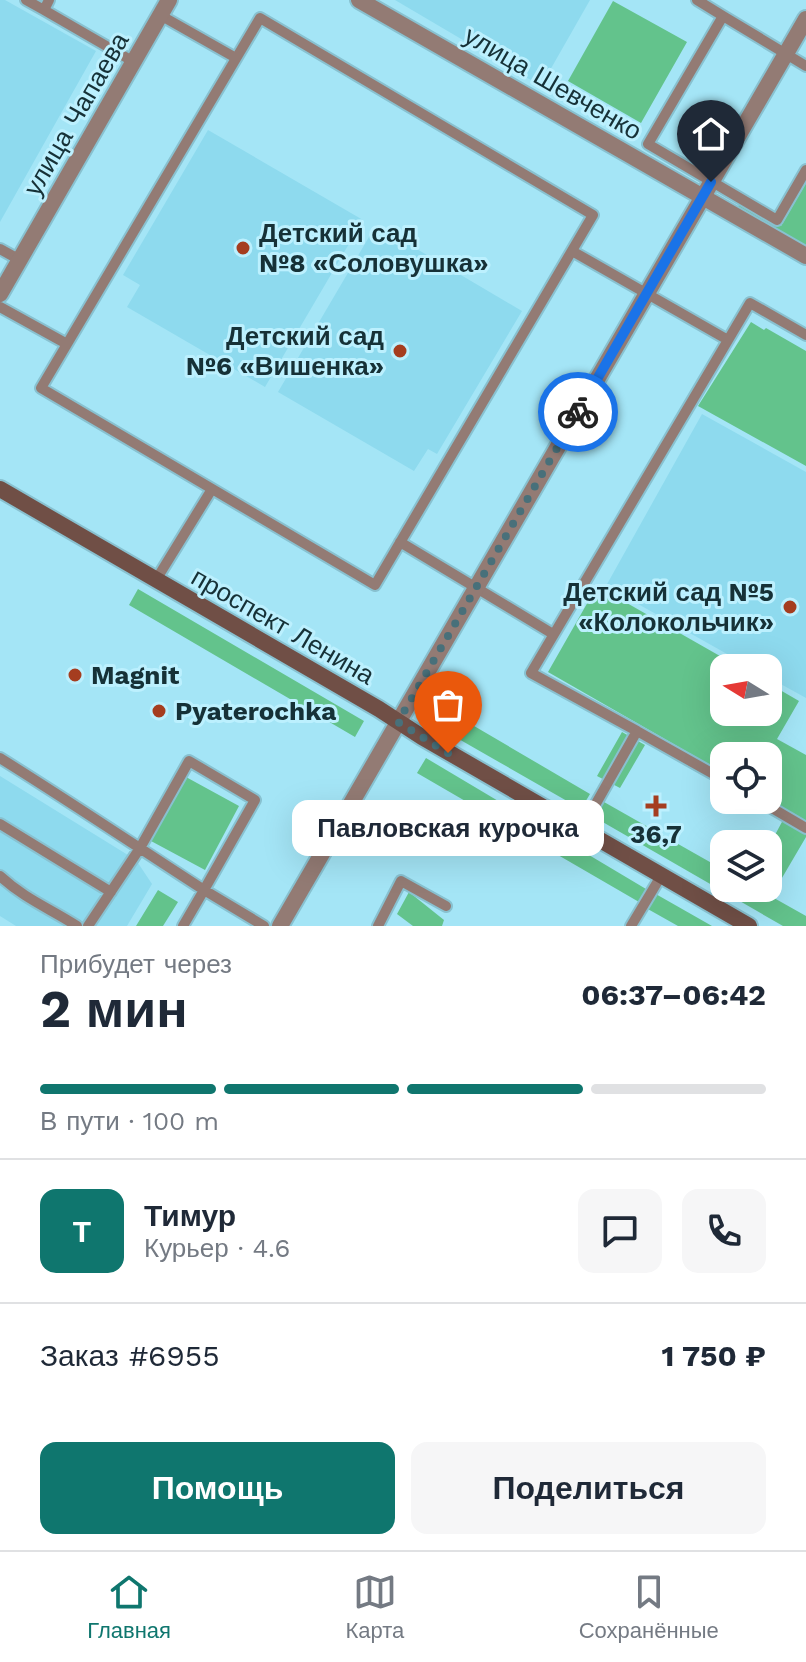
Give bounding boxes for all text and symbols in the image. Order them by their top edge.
street label: улица Шевченко [459,20,647,146]
street label: улица Чапаева [17,27,135,201]
pin [677,100,745,182]
icon: home [689,112,733,156]
place label: Детский сад №8 «Соловушка» [259,218,488,278]
marker: Детский сад №8 «Соловушка» [234,239,252,257]
place label: Детский сад №6 «Вишенка» [186,321,384,381]
marker: Детский сад №6 «Вишенка» [391,342,409,360]
courier [538,372,618,452]
icon: bike [556,390,600,434]
street label: проспект Ленина [186,561,380,691]
place label: Детский сад №5 «Колокольчик» [563,577,774,637]
marker: Детский сад №5 «Колокольчик» [781,598,799,616]
north arrow [710,654,782,726]
map controls [710,654,782,902]
place label: Magnit [91,660,180,690]
marker: Magnit [66,666,84,684]
pin [414,671,482,753]
icon: bag [426,683,470,727]
place label: Pyaterochka [175,696,336,726]
marker: Pyaterochka [150,702,168,720]
button: locate [710,742,782,814]
marker: 36,7 [647,797,665,815]
callout: Павловская курочка [292,801,604,857]
text: Павловская курочка [317,813,579,843]
place label: 36,7 [630,819,682,849]
button: layers [710,830,782,902]
text: Прибудет через [40,949,232,979]
text: 06:37–06:42 [581,977,766,1012]
text: 2 мин [40,979,188,1040]
text: В пути · 100 m [40,1106,219,1136]
button: chat [578,1189,662,1273]
button: phone [682,1189,766,1273]
text: Тимур [144,1198,236,1233]
text: Т [73,1214,91,1249]
text: Курьер · 4.6 [144,1233,290,1263]
text: Заказ #6955 [40,1338,220,1373]
text: 1 750 ₽ [661,1338,766,1373]
button: Помощь [40,1442,395,1534]
button: Поделиться [411,1442,766,1534]
tab: Главная [87,1570,171,1644]
tab: Карта [345,1570,404,1644]
tab: Сохранённые [579,1570,719,1644]

